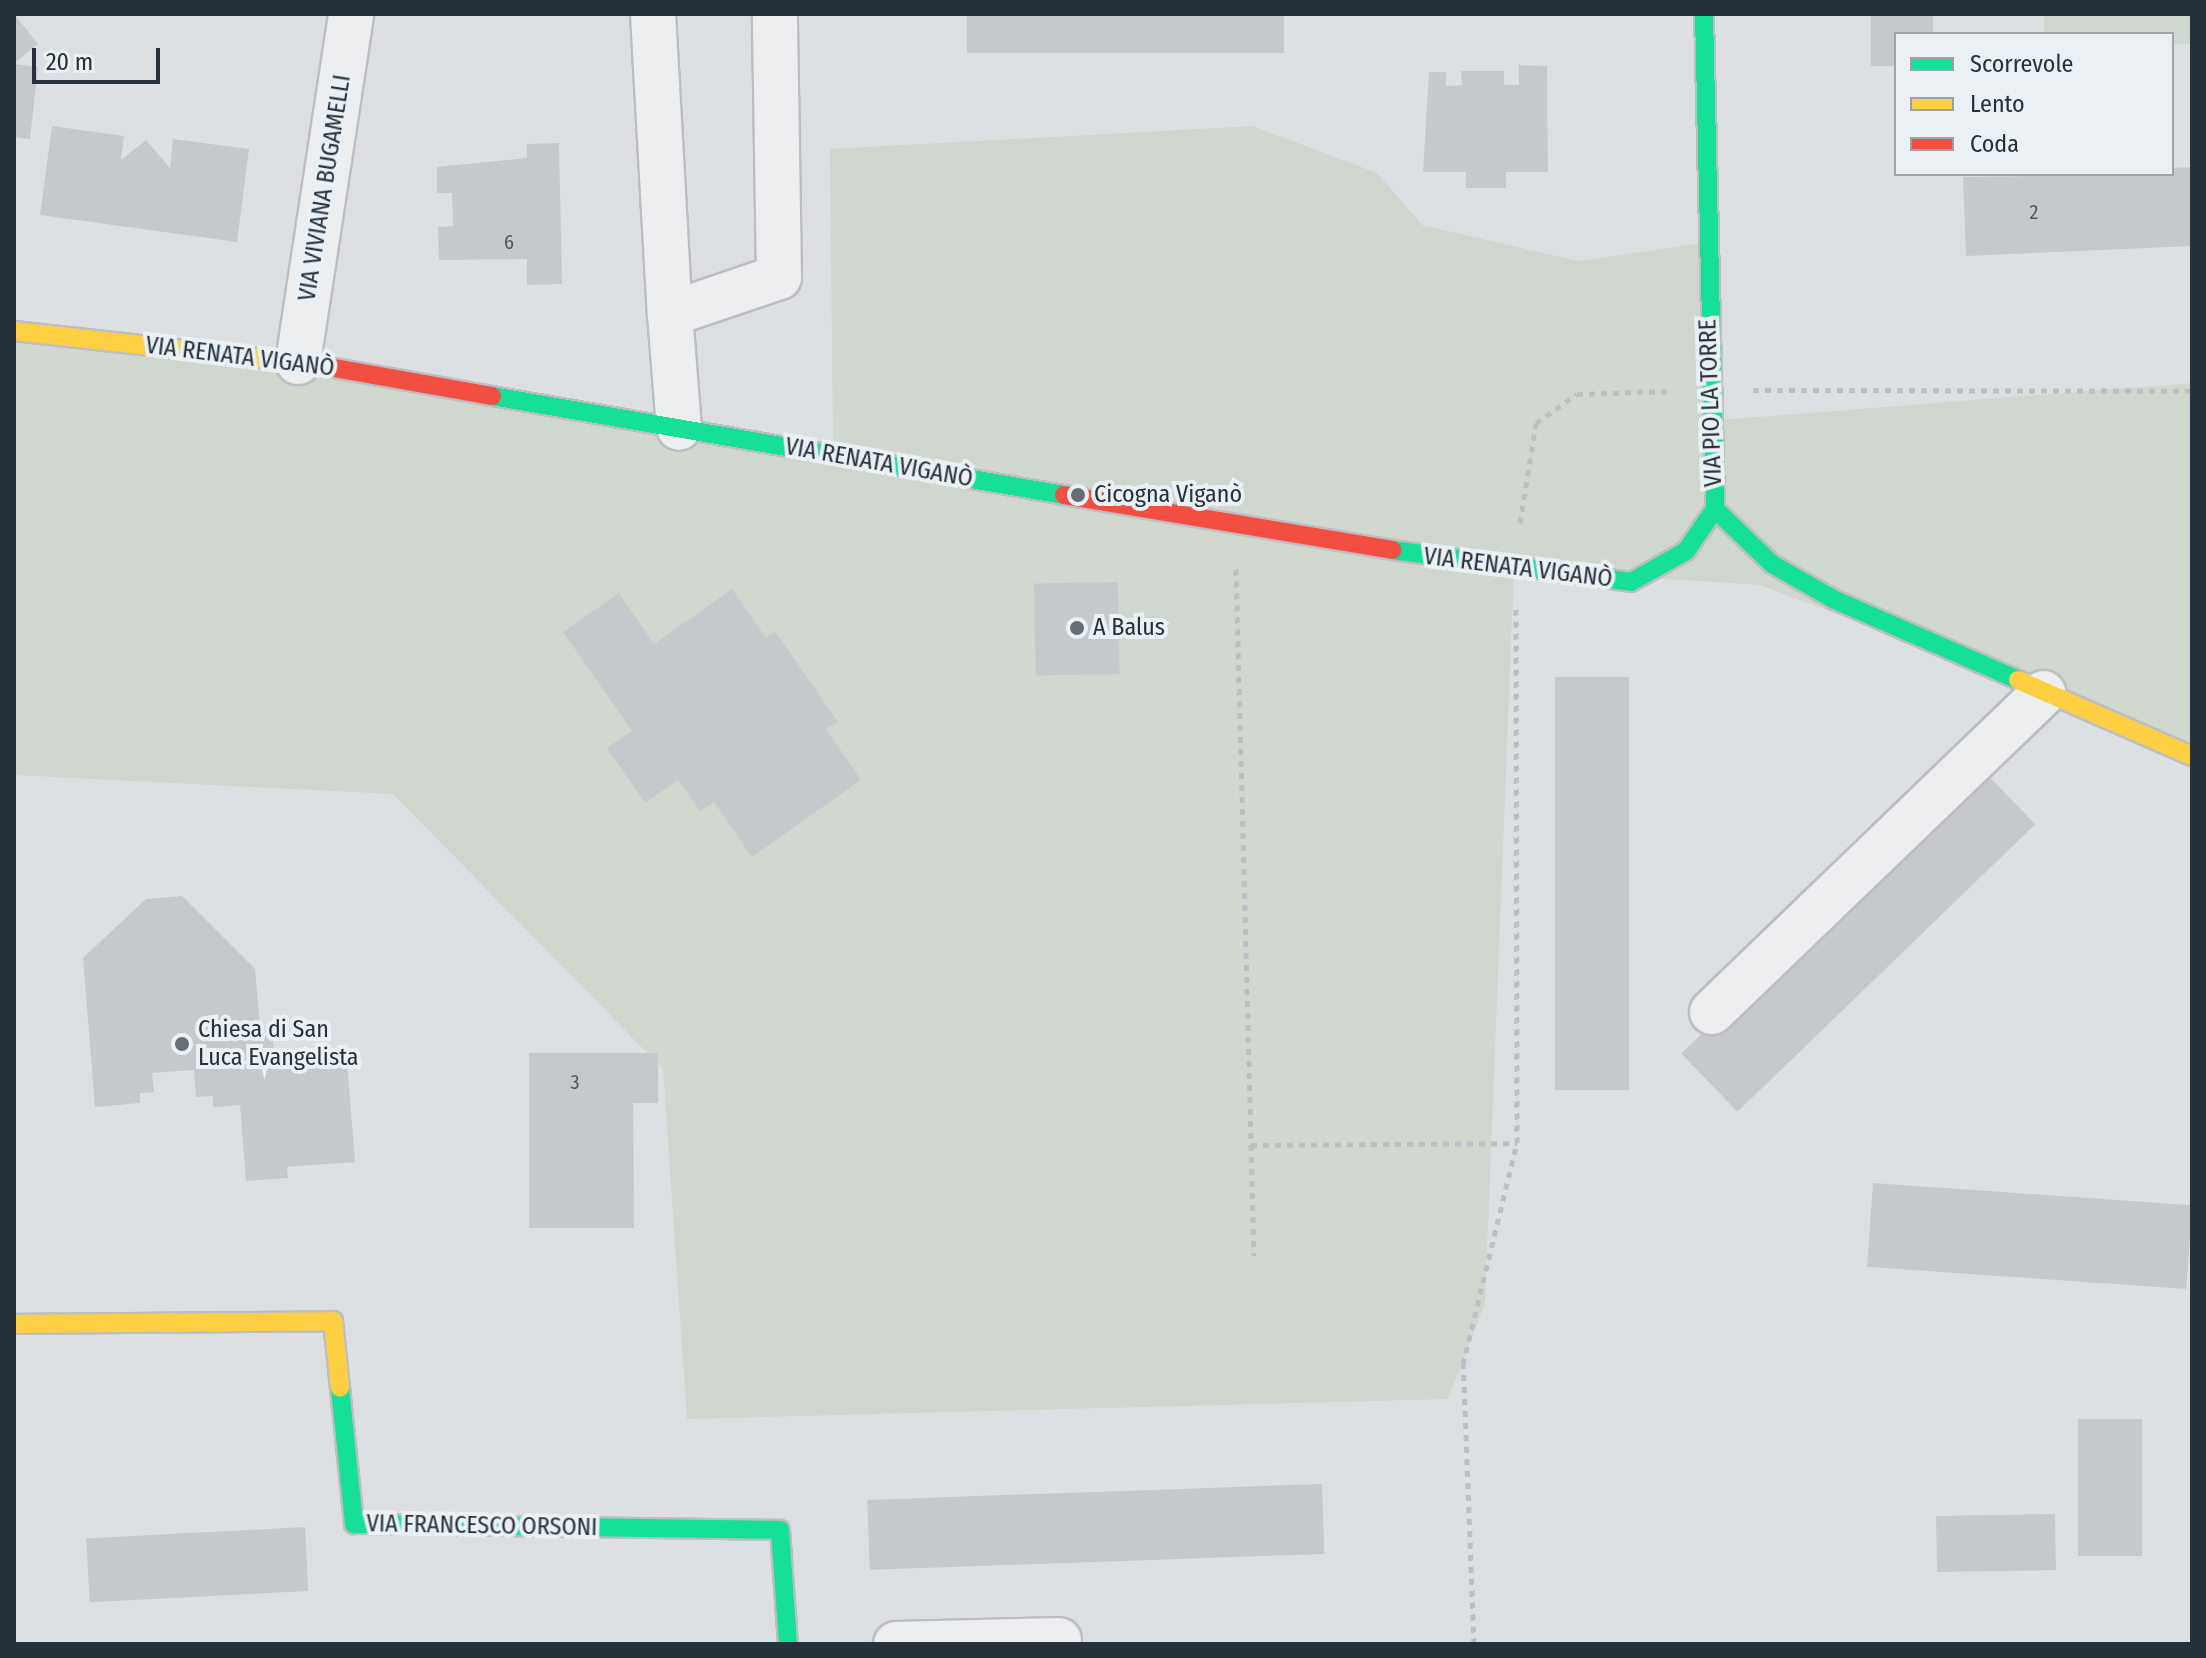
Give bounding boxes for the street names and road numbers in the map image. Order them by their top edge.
street label: VIA VIVIANA BUGAMELLI [293,73,357,303]
street label: VIA PIO LA TORRE [1694,319,1728,487]
street label: VIA RENATA VIGANÒ [144,331,336,383]
street label: VIA RENATA VIGANÒ [783,432,975,494]
street label: VIA RENATA VIGANÒ [1422,542,1614,594]
street label: VIA FRANCESCO ORSONI [366,1510,598,1542]

